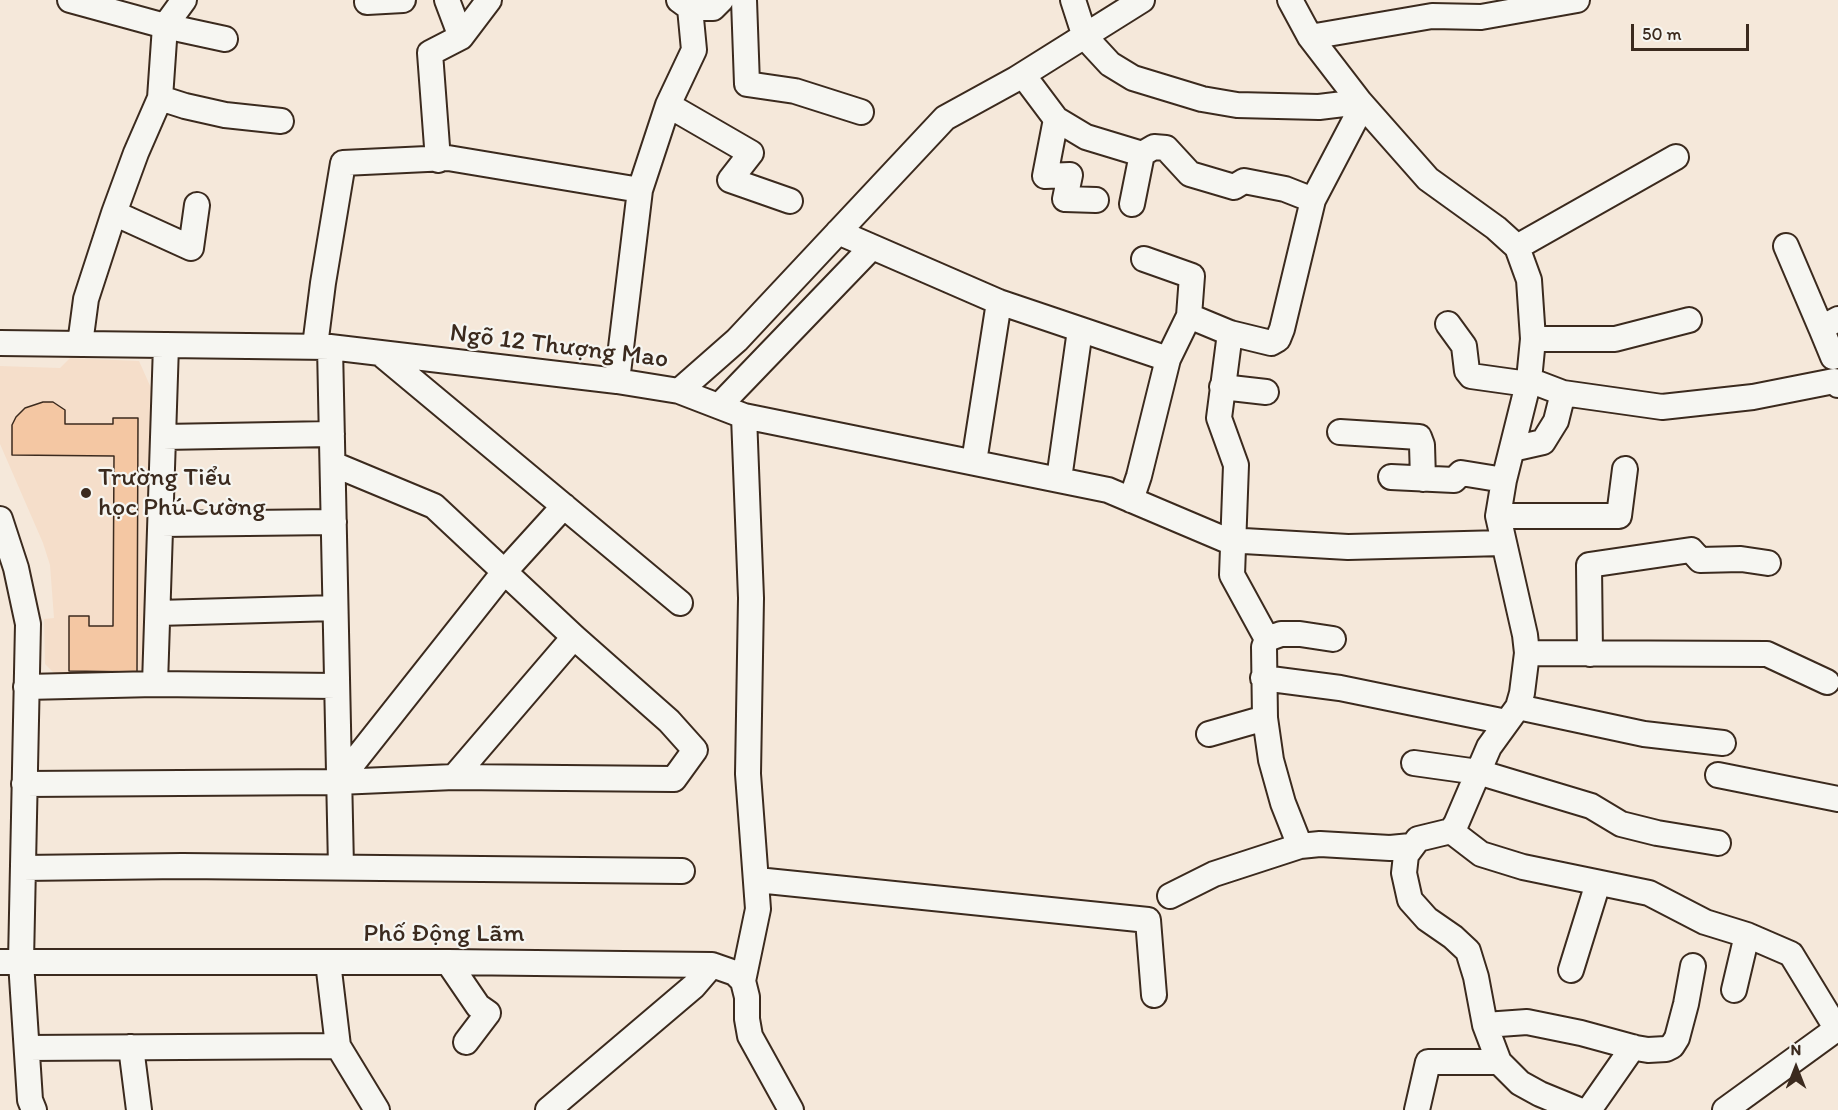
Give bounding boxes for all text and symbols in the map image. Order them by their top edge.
scale bar [1634,12,1752,50]
text: 50 m [1642,23,1682,45]
street label: Ngõ 12 Thượng Mao [448,318,670,376]
place label: Trường Tiểu học Phú Cường [98,462,265,524]
marker: Trường Tiểu học Phú Cường [79,486,93,500]
street label: Phố Động Lãm [363,918,525,950]
north arrow [1766,1038,1826,1098]
text: N [1791,1040,1801,1059]

